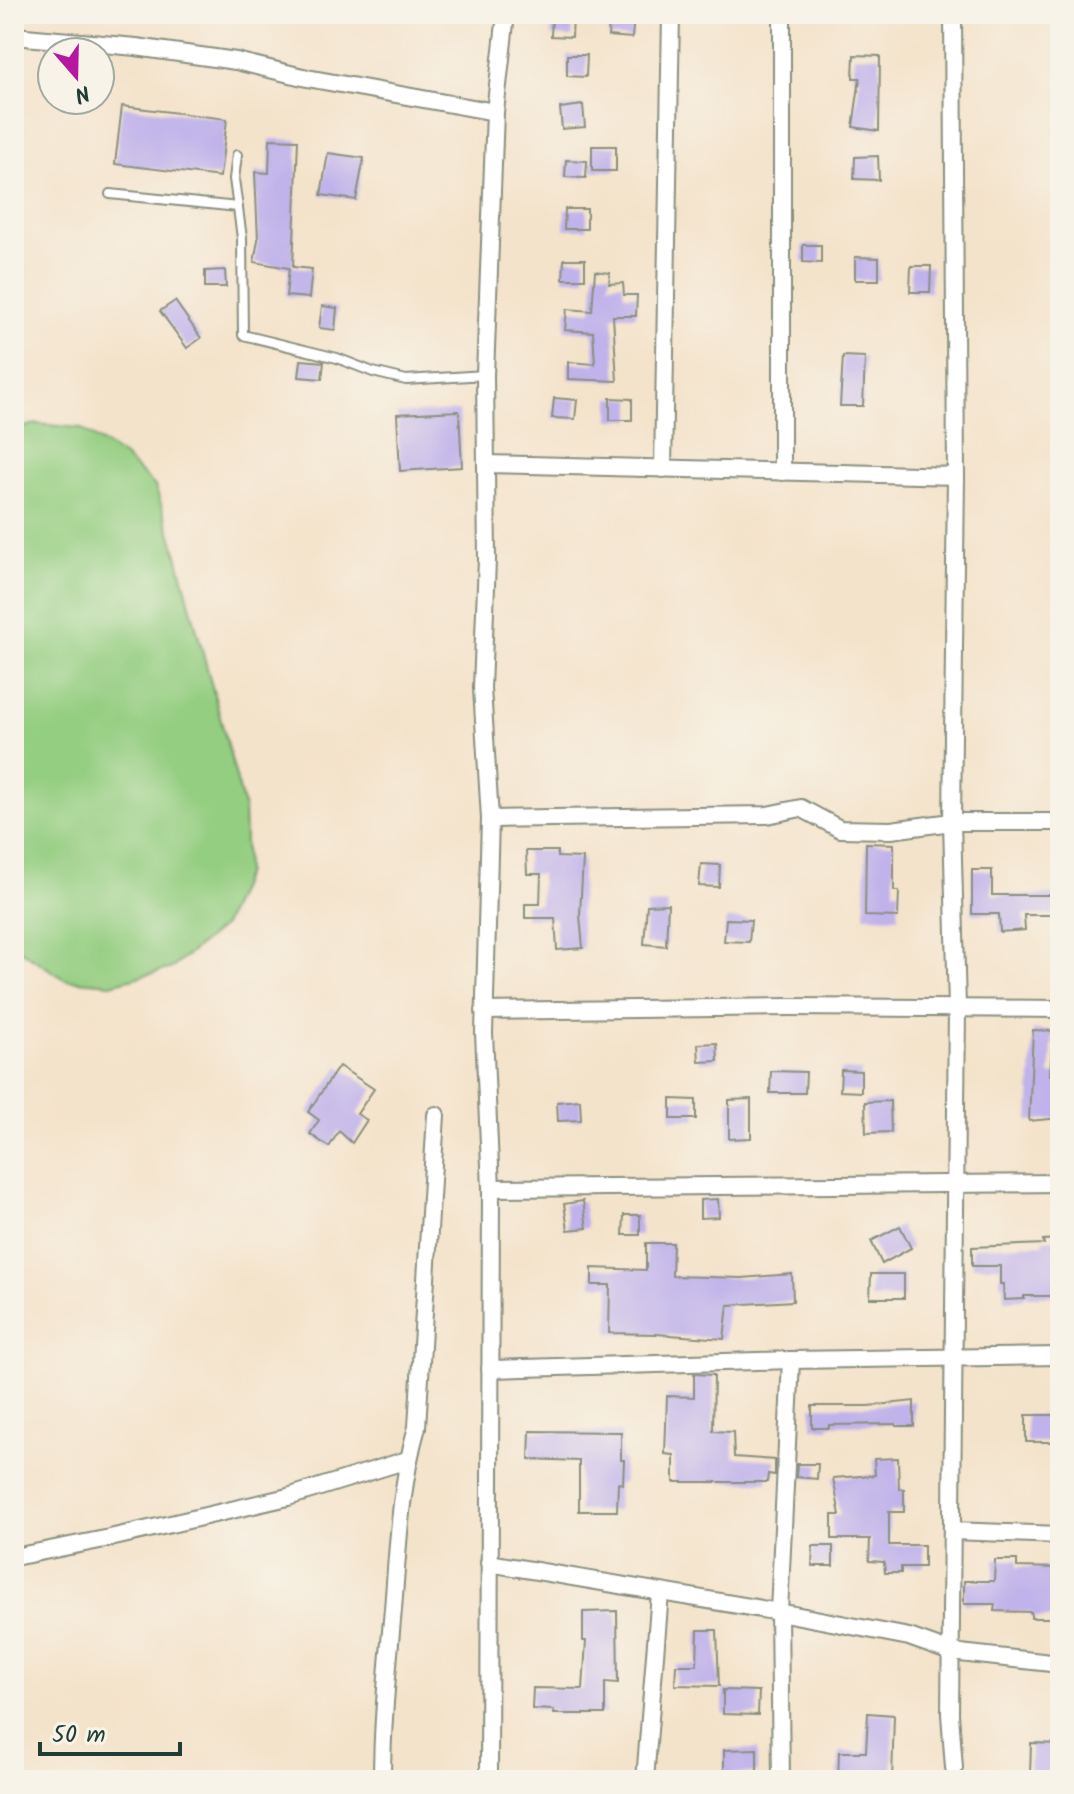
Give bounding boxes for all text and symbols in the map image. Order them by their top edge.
north arrow [36,36,116,116]
text: N [69,74,94,111]
scale bar [40,1706,180,1756]
text: 50 m [52,1716,106,1755]

